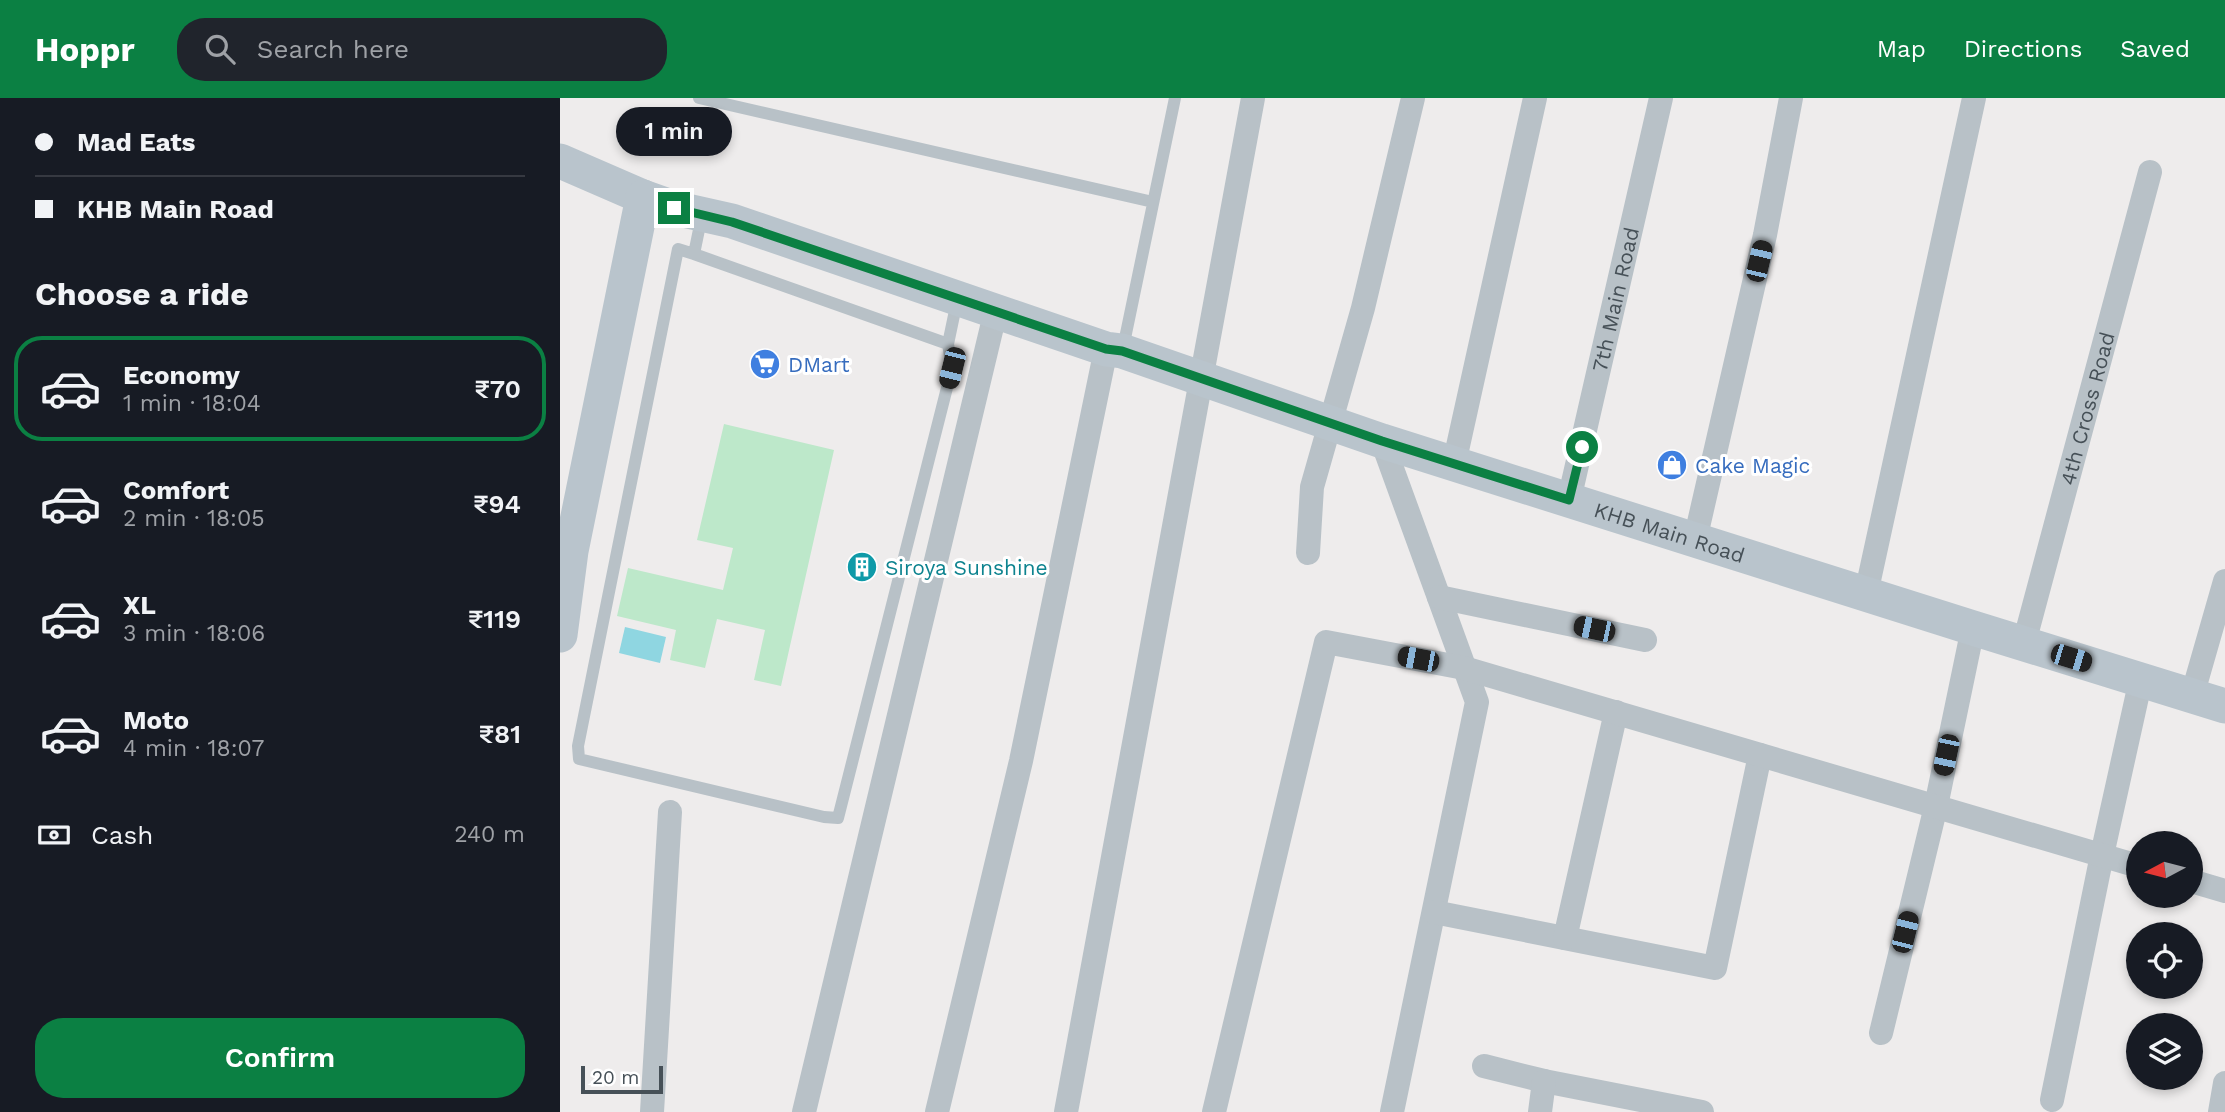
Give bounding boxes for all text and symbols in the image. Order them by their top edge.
search box [177,18,667,81]
text: Hoppr [35,30,135,69]
icon: search [201,30,239,68]
text: Search here [257,34,409,64]
text: Map [1877,35,1926,63]
text: Directions [1964,35,2082,63]
text: Saved [2120,35,2190,63]
callout: 1 min [616,106,732,155]
text: 1 min [644,118,704,145]
text: Mad Eats [77,127,195,157]
route end [658,192,690,224]
text: KHB Main Road [77,194,274,224]
street label: 7th Main Road [1586,225,1644,374]
car [1745,238,1774,284]
text: Choose a ride [35,275,249,313]
street label: 4th Cross Road [2054,329,2119,488]
car [937,345,968,391]
supermarket icon: DMart [748,347,782,381]
place label: DMart [788,352,850,377]
icon: car [39,357,102,420]
text: Economy [123,360,240,390]
text: ₹70 [475,374,521,404]
text: 1 min · 18:04 [123,390,261,417]
route start [1566,431,1598,463]
shop icon: Cake Magic [1655,448,1689,482]
place label: Cake Magic [1695,453,1810,478]
icon: car [39,472,102,535]
text: Comfort [123,475,229,505]
text: ₹94 [473,489,521,519]
street label: KHB Main Road [1591,496,1748,568]
text: 2 min · 18:05 [123,505,265,532]
building icon: Siroya Sunshine [845,550,879,584]
place label: Siroya Sunshine [885,555,1048,580]
icon: car [39,587,102,650]
text: XL [123,590,156,620]
text: ₹119 [468,604,521,634]
car [1572,614,1617,644]
text: 3 min · 18:06 [123,620,265,647]
car [2048,642,2095,674]
car [1396,645,1441,673]
icon: car [39,702,102,765]
text: Moto [123,705,189,735]
text: ₹81 [479,719,521,749]
car [1932,732,1961,778]
text: 4 min · 18:07 [123,735,264,762]
icon: cash [35,816,73,854]
text: Cash [91,820,153,850]
text: 240 m [454,821,525,848]
north arrow [2126,831,2203,908]
map controls [2126,831,2203,1090]
car [1890,909,1921,955]
button: locate [2126,922,2203,999]
button: layers [2126,1013,2203,1090]
button: Confirm [35,1018,525,1098]
scale bar [581,1063,663,1095]
text: 20 m [592,1066,639,1089]

